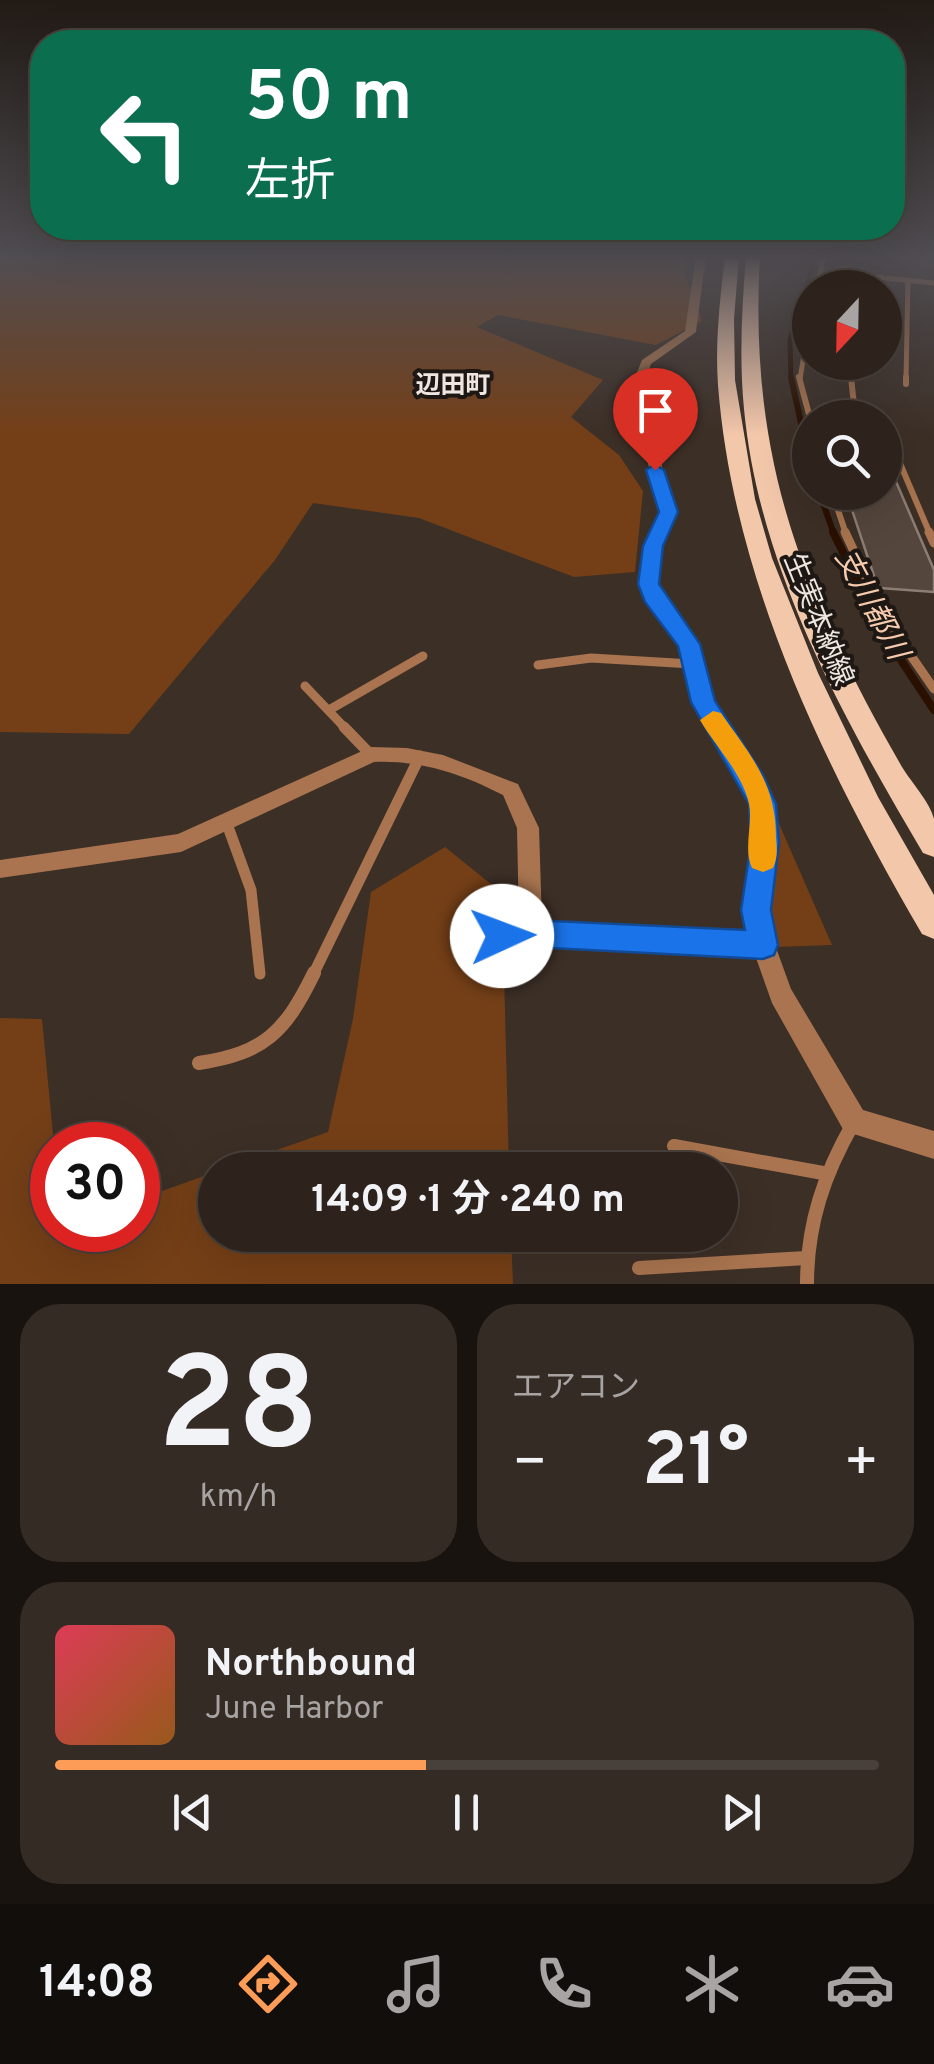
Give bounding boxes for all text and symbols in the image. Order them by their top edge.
text: 50 m [245,56,412,145]
icon: left [80,70,210,200]
text: 左折 [245,155,335,212]
north arrow [792,270,902,380]
map controls [792,270,902,510]
pin [613,368,698,471]
district label: 辺田町 [415,371,491,403]
icon: arrive [628,383,683,438]
button: search [792,400,902,510]
water label: 支川都川 [825,543,916,669]
street label: 生実本納線 [774,548,860,692]
position arrow [450,884,554,988]
speed limit sign: 30 [30,1122,160,1252]
text: 14:09 · 1 分 · 240 m [311,1177,625,1226]
text: 28 [158,1330,319,1495]
text: エアコン [512,1369,640,1409]
text: 21° [642,1417,749,1512]
text: − [512,1430,547,1500]
text: + [844,1430,879,1500]
text: km/h [200,1478,277,1518]
text: Northbound [205,1641,417,1690]
text: June Harbor [205,1690,384,1730]
icon: previous [165,1785,220,1840]
icon: pause [439,1785,494,1840]
icon: next [714,1785,769,1840]
icon: directions [233,1949,303,2019]
icon: music [381,1949,451,2019]
icon: phone [529,1949,599,2019]
icon: climate [677,1949,747,2019]
icon: car [825,1949,895,2019]
text: 14:08 [39,1956,155,2013]

